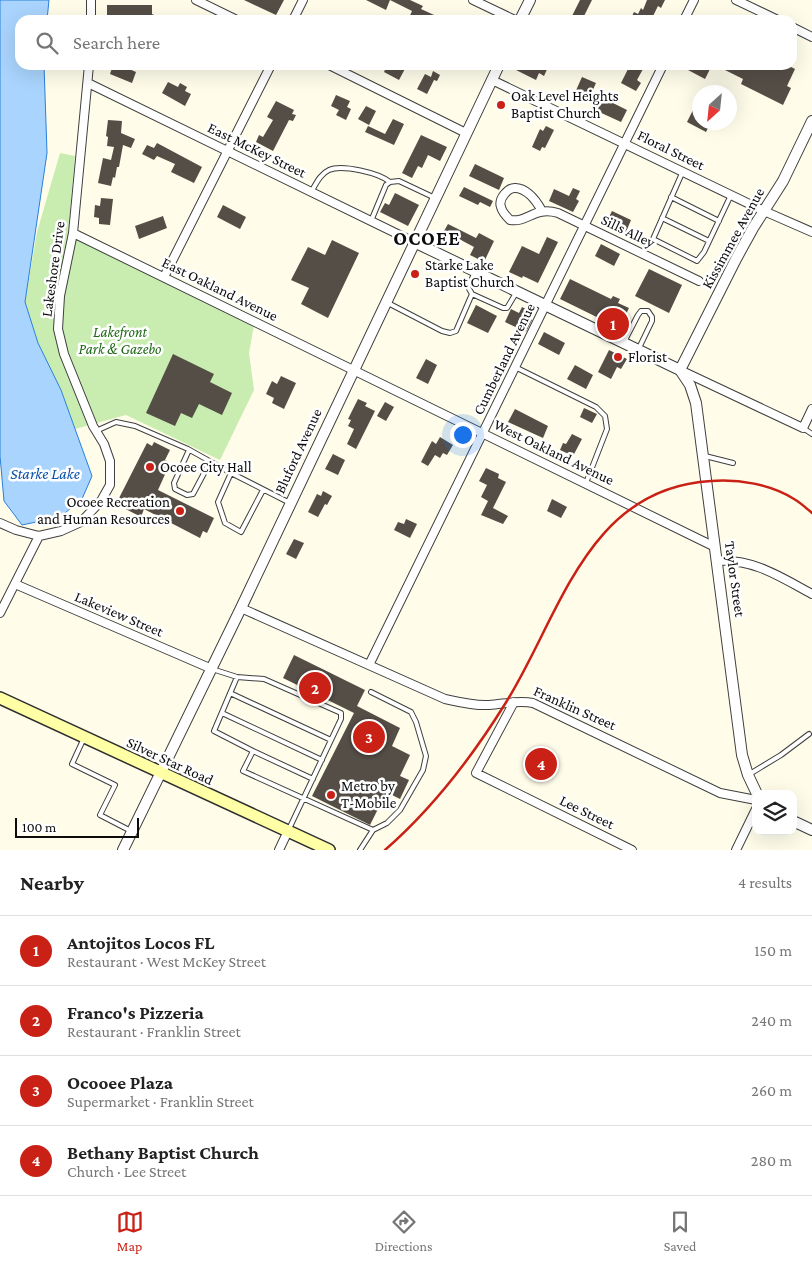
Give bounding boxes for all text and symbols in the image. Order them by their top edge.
search box [15,15,797,70]
icon: search [33,29,61,57]
text: Search here [73,32,160,53]
north arrow [692,85,737,130]
place label: Oak Level Heights Baptist Church [511,88,619,122]
marker: Oak Level Heights Baptist Church [495,99,507,111]
street label: East McKey Street [205,119,310,182]
street label: Floral Street [635,127,708,174]
street label: Kissimmee Avenue [699,185,767,291]
street label: Sills Alley [598,211,657,252]
street label: Lakeshore Drive [38,220,68,318]
district label: OCOEE [393,227,461,249]
street label: East Oakland Avenue [160,254,281,324]
place label: Starke Lake Baptist Church [425,257,515,291]
marker: Starke Lake Baptist Church [409,268,421,280]
street label: Cumberland Avenue [470,300,538,417]
pin: 1 [597,305,629,343]
park label: Lakefront Park & Gazebo [78,324,162,357]
place label: Florist [628,349,668,365]
marker: Florist [612,351,624,363]
street label: Bluford Avenue [271,406,325,496]
street label: West Oakland Avenue [491,416,617,488]
your location [450,422,476,448]
place label: Ocoee City Hall [160,459,252,476]
marker: Ocoee City Hall [144,461,156,473]
water label: Starke Lake [10,465,80,482]
place label: Ocoee Recreation and Human Resources [37,494,170,527]
marker: Ocoee Recreation and Human Resources [174,505,186,517]
street label: Taylor Street [721,540,748,619]
street label: Lakeview Street [72,588,167,640]
pin: 2 [299,669,331,707]
street label: Franklin Street [531,683,620,734]
pin: 3 [353,718,385,756]
street label: Silver Star Road [124,734,216,788]
pin: 4 [525,745,557,783]
place label: Metro by T-Mobile [341,778,397,811]
marker: Metro by T-Mobile [325,789,337,801]
map controls [752,790,797,835]
button: layers [752,790,797,835]
street label: Lee Street [557,792,618,832]
scale bar [15,815,139,838]
text: 100 m [22,819,56,835]
text: Nearby [20,871,84,895]
text: 4 results [738,874,792,891]
text: Antojitos Locos FL [67,932,215,953]
text: 1 [33,942,39,959]
text: 150 m [754,942,792,959]
text: Restaurant · West McKey Street [67,953,266,970]
text: Franco's Pizzeria [67,1002,204,1023]
text: 2 [32,1012,40,1029]
text: 240 m [751,1012,792,1029]
text: Restaurant · Franklin Street [67,1023,241,1040]
text: Ocooee Plaza [67,1072,173,1093]
text: 3 [32,1082,40,1099]
text: 260 m [751,1082,792,1099]
text: Supermarket · Franklin Street [67,1093,254,1110]
text: Bethany Baptist Church [67,1142,259,1163]
text: 4 [32,1152,40,1169]
text: 280 m [751,1152,792,1169]
text: Church · Lee Street [67,1163,186,1180]
tab: Map [116,1208,144,1254]
tab: Directions [375,1208,433,1254]
tab: Saved [664,1208,696,1254]

